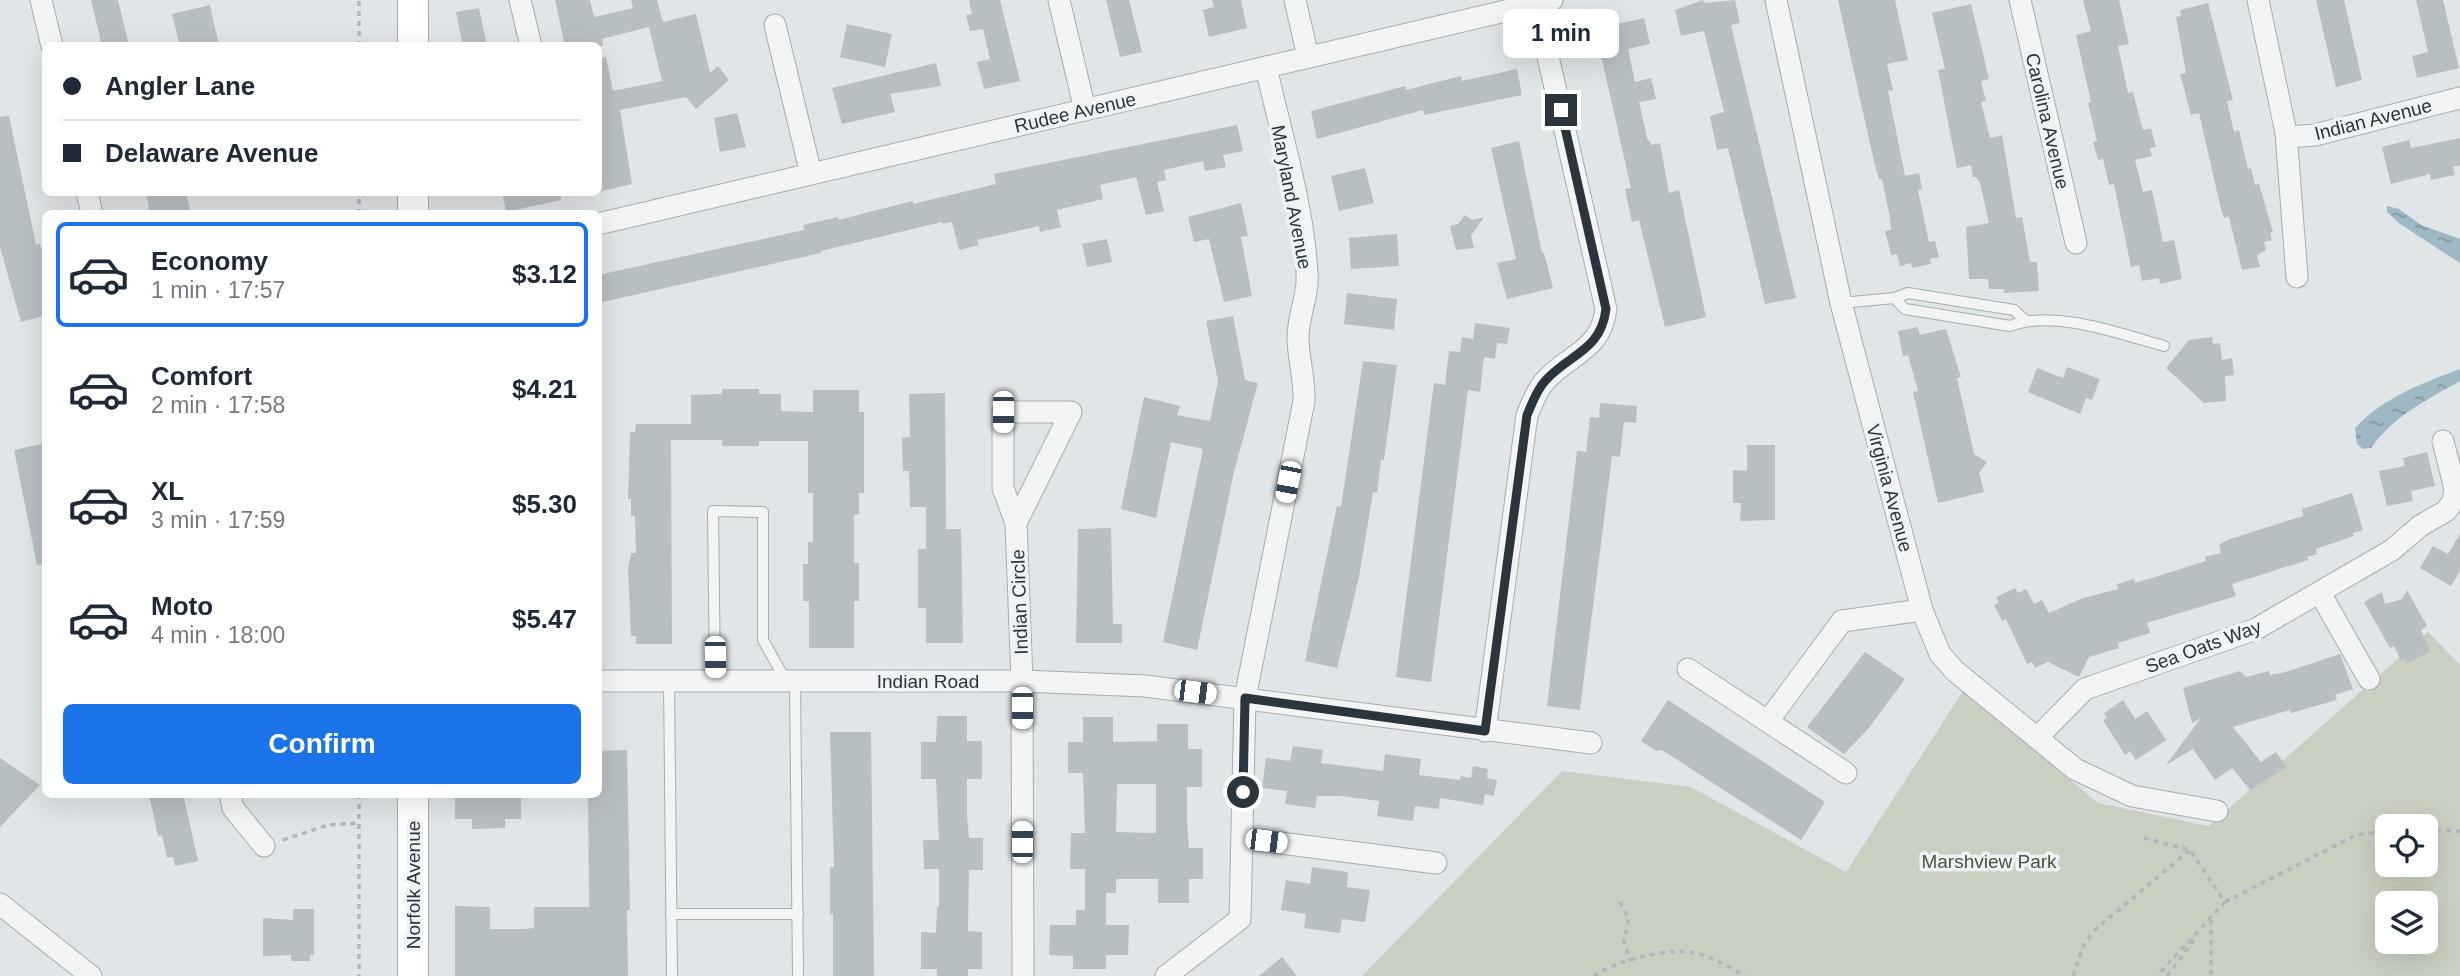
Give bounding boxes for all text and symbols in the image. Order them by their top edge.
callout: 1 min [1503,8,1619,57]
text: 1 min [1531,20,1591,46]
street label: Carolina Avenue [2022,51,2073,191]
text: Angler Lane [105,71,255,101]
street label: Rudee Avenue [1012,88,1138,137]
route end [1545,94,1577,126]
street label: Indian Avenue [2312,95,2434,144]
street label: Maryland Avenue [1267,123,1316,271]
text: Delaware Avenue [105,138,318,168]
icon: car [67,243,130,306]
text: Economy [151,246,268,276]
text: $3.12 [512,259,577,289]
text: 1 min · 17:57 [151,277,285,303]
icon: car [67,358,130,421]
text: Comfort [151,361,252,391]
text: $4.21 [512,374,577,404]
car [993,391,1014,433]
text: 2 min · 17:58 [151,392,285,418]
street label: Virginia Avenue [1862,422,1917,554]
car [1274,459,1303,505]
icon: car [67,473,130,536]
text: XL [151,476,184,506]
text: $5.30 [512,489,577,519]
text: 3 min · 17:59 [151,507,285,533]
street label: Indian Circle [1007,549,1032,655]
icon: car [67,588,130,651]
text: Moto [151,591,213,621]
text: $5.47 [512,604,577,634]
street label: Sea Oats Way [2142,616,2264,677]
text: 4 min · 18:00 [151,622,285,648]
car [705,636,726,678]
street label: Indian Road [877,671,979,692]
car [1173,679,1218,705]
car [1012,687,1033,729]
button: Confirm [63,704,581,784]
route start [1227,776,1259,808]
map controls [2375,814,2438,954]
button: locate [2375,814,2438,877]
street label: Norfolk Avenue [403,821,424,949]
car [1012,821,1033,863]
car [1244,828,1289,854]
park label: Marshview Park [1921,851,2057,872]
button: layers [2375,891,2438,954]

